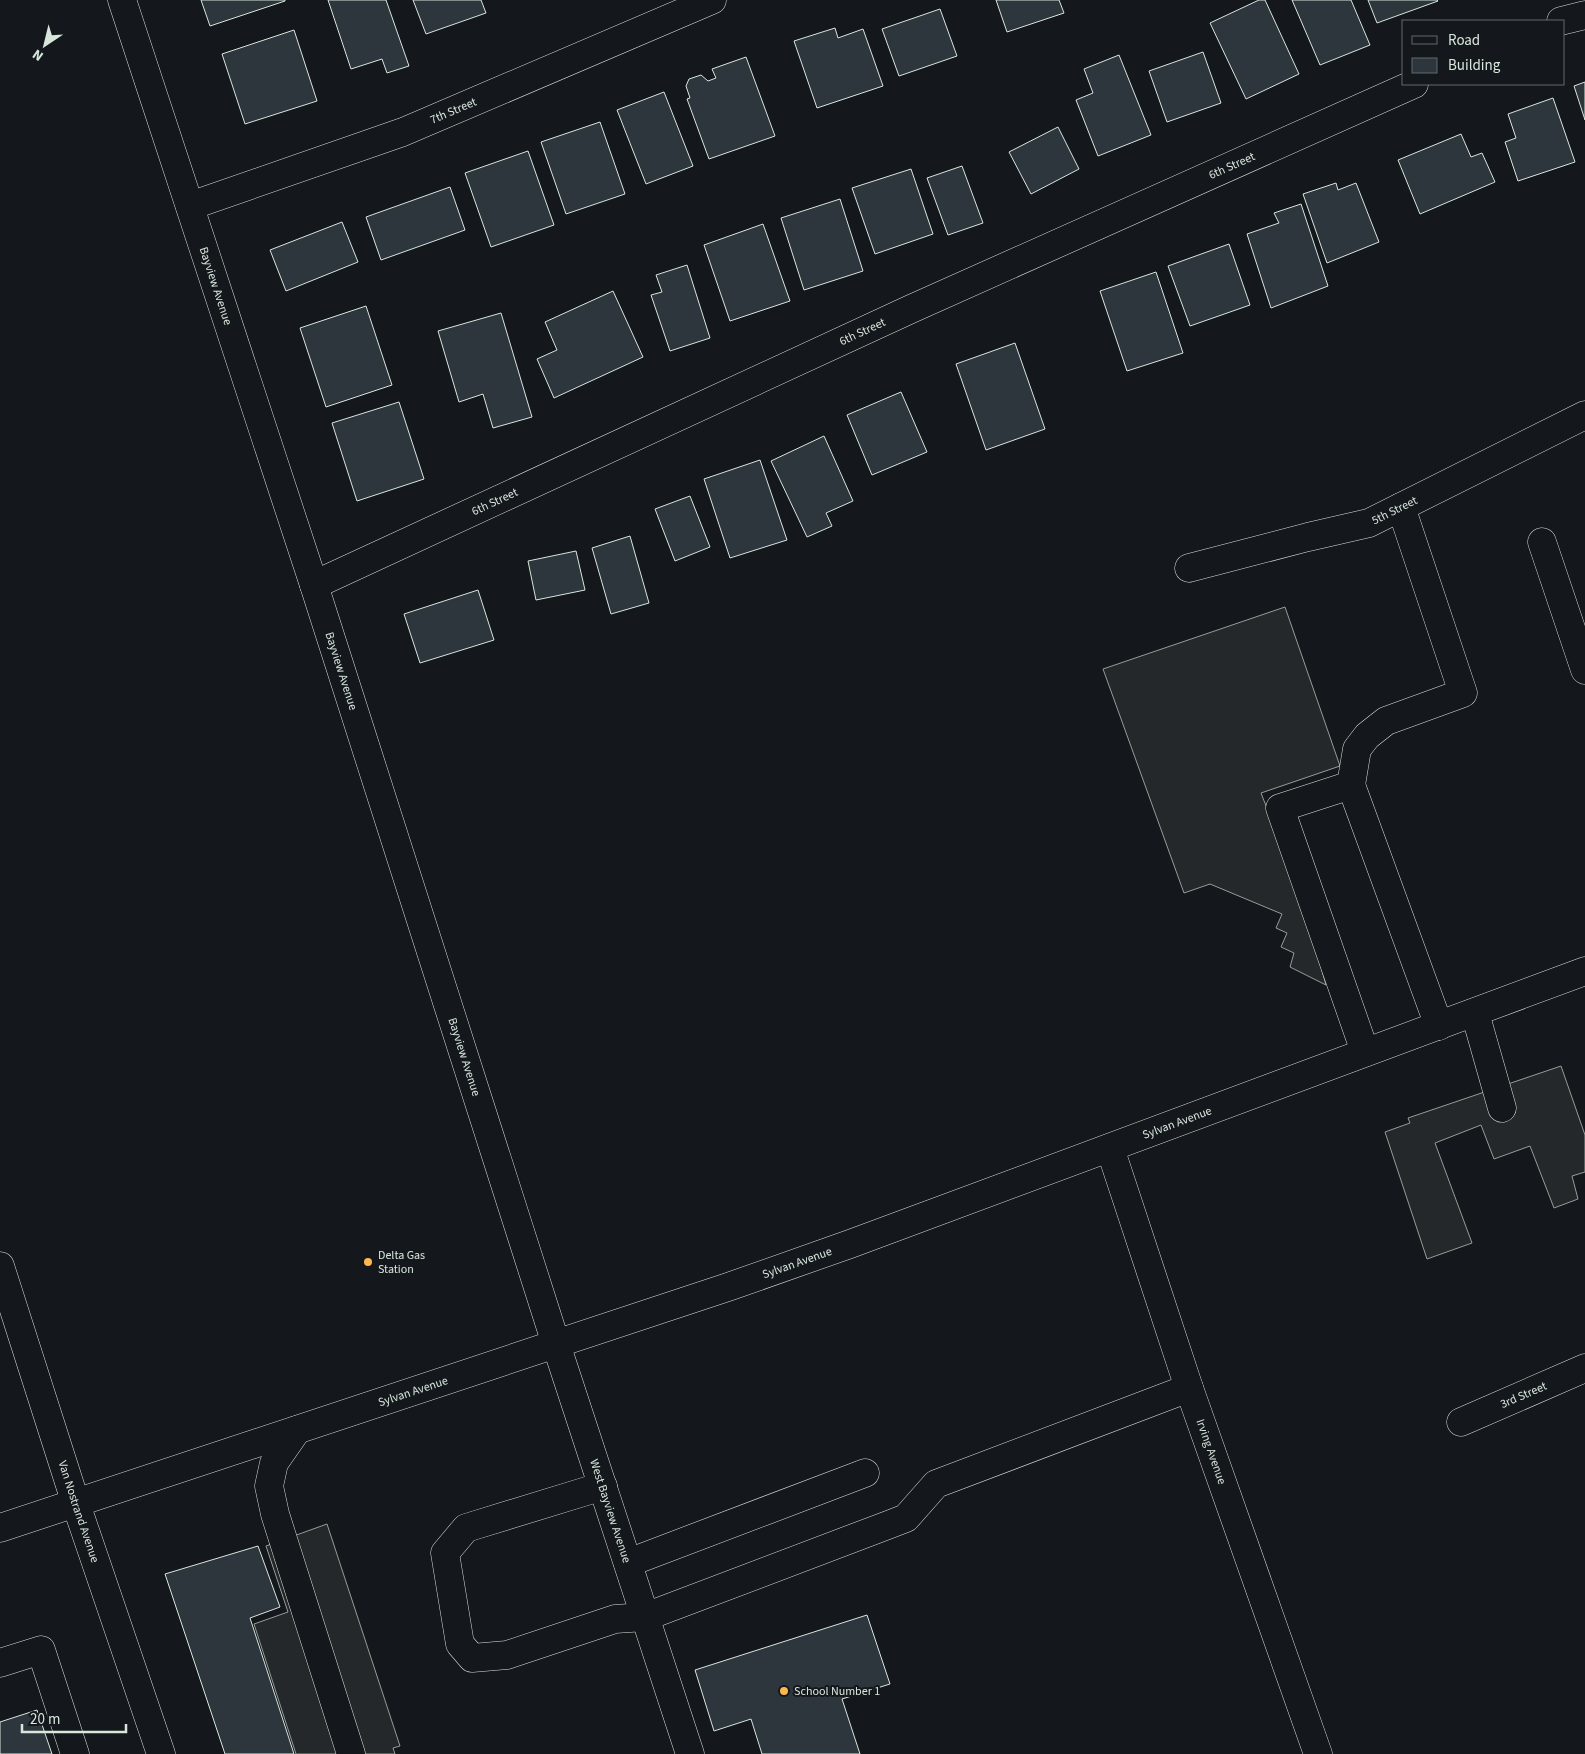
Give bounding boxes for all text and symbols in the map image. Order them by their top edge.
north arrow [20,20,70,70]
legend [1402,20,1565,85]
text: Road [1448,30,1480,51]
text: N [29,44,48,66]
text: Building [1448,55,1501,76]
street label: 7th Street [427,94,479,128]
street label: 6th Street [1206,148,1258,184]
street label: Bayview Avenue [195,245,236,328]
street label: 6th Street [837,314,888,350]
street label: 6th Street [469,484,521,520]
street label: 5th Street [1369,492,1420,529]
street label: Bayview Avenue [320,630,361,713]
street label: Bayview Avenue [444,1016,484,1098]
street label: Sylvan Avenue [1140,1102,1214,1144]
street label: Sylvan Avenue [760,1243,834,1283]
place label: Delta Gas Station [378,1247,425,1278]
marker: Delta Gas Station [362,1256,374,1268]
street label: Sylvan Avenue [376,1372,450,1411]
street label: 3rd Street [1498,1378,1549,1413]
street label: Irving Avenue [1192,1417,1230,1487]
street label: West Bayview Avenue [585,1457,635,1565]
street label: Van Nostrand Avenue [54,1459,103,1565]
place label: School Number 1 [794,1683,880,1700]
marker: School Number 1 [778,1685,790,1697]
scale bar [22,1702,126,1734]
text: 20 m [30,1709,60,1730]

